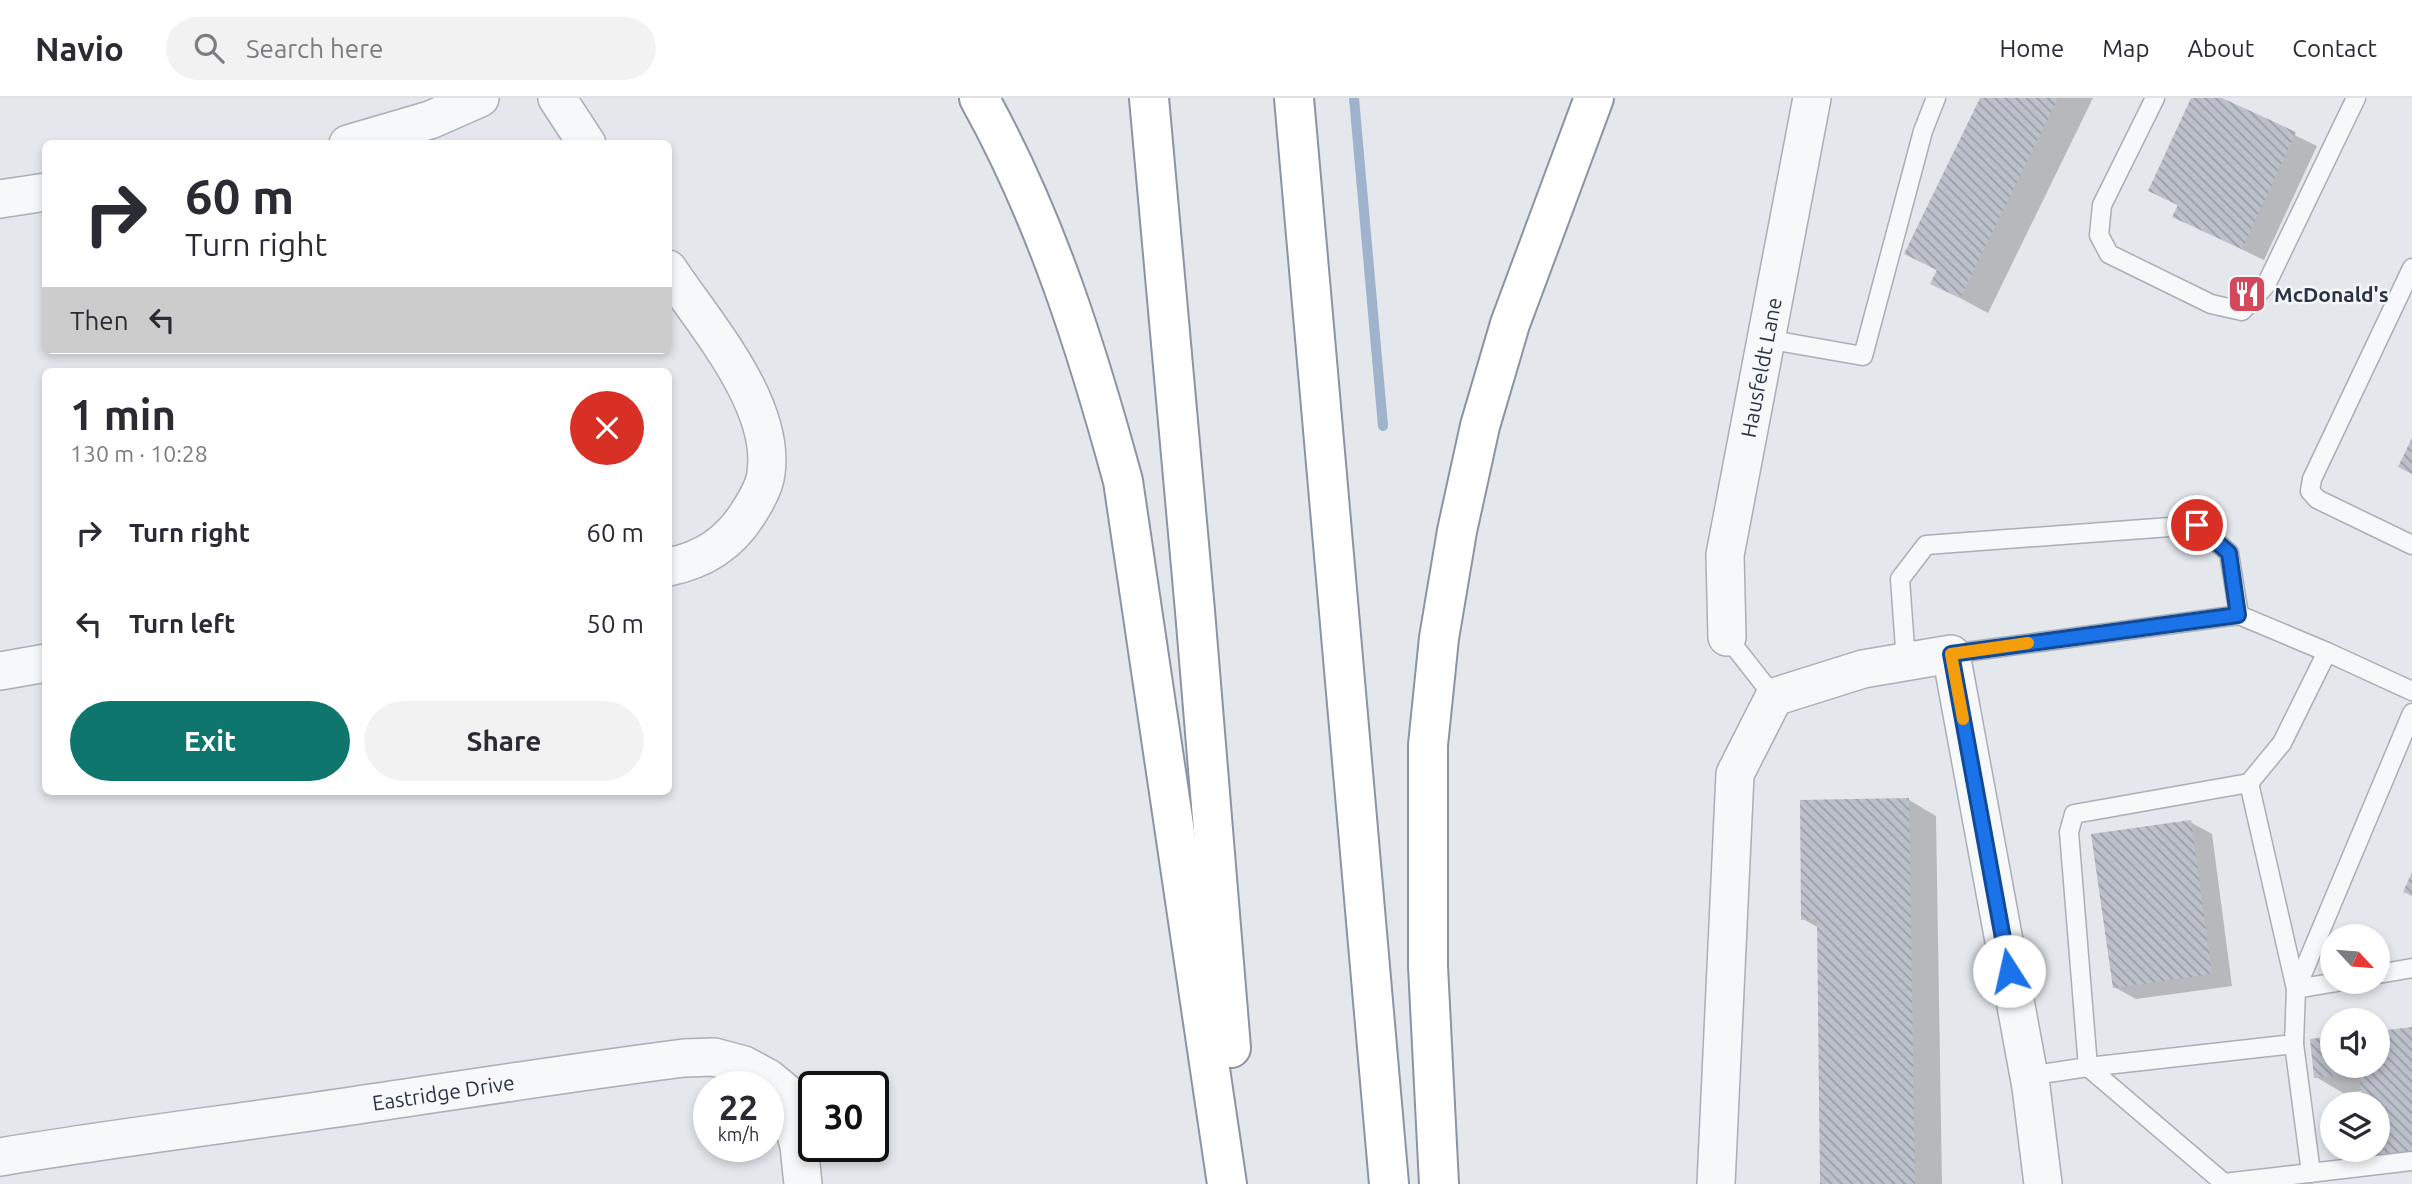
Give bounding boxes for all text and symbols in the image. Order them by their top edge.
search box [166,17,656,80]
icon: search [190,29,228,67]
text: Navio [35,30,124,67]
text: Search here [246,34,383,63]
text: Home [1999,35,2064,62]
text: Map [2102,35,2149,62]
text: About [2187,35,2254,62]
text: Contact [2292,35,2377,62]
icon: right [70,168,161,259]
text: 60 m [185,168,294,223]
text: Turn right [185,226,327,262]
restaurant icon: McDonald's [2226,273,2268,315]
place label: McDonald's [2274,282,2389,306]
street label: Hausfeldt Lane [1736,295,1786,439]
icon: left [143,301,181,339]
text: Then [70,306,129,335]
text: 1 min [70,391,176,438]
button: close [570,391,644,465]
text: 130 m · 10:28 [70,441,208,466]
pin [2167,495,2227,555]
icon: arrive [2178,506,2216,544]
icon: right [70,514,108,552]
text: Turn right [129,518,250,547]
text: 60 m [586,518,644,547]
icon: left [70,605,108,643]
text: Turn left [129,609,235,638]
text: 50 m [586,609,644,638]
button: Exit [70,701,350,781]
button: Share [364,701,644,781]
north arrow [2320,924,2390,994]
map controls [2320,924,2390,1162]
position arrow [1972,934,2046,1008]
button: sound [2320,1008,2390,1078]
street label: Eastridge Drive [371,1070,516,1115]
speed limit sign: 30 [798,1071,889,1162]
text: 22 [719,1087,758,1127]
button: layers [2320,1092,2390,1162]
text: km/h [718,1124,759,1144]

